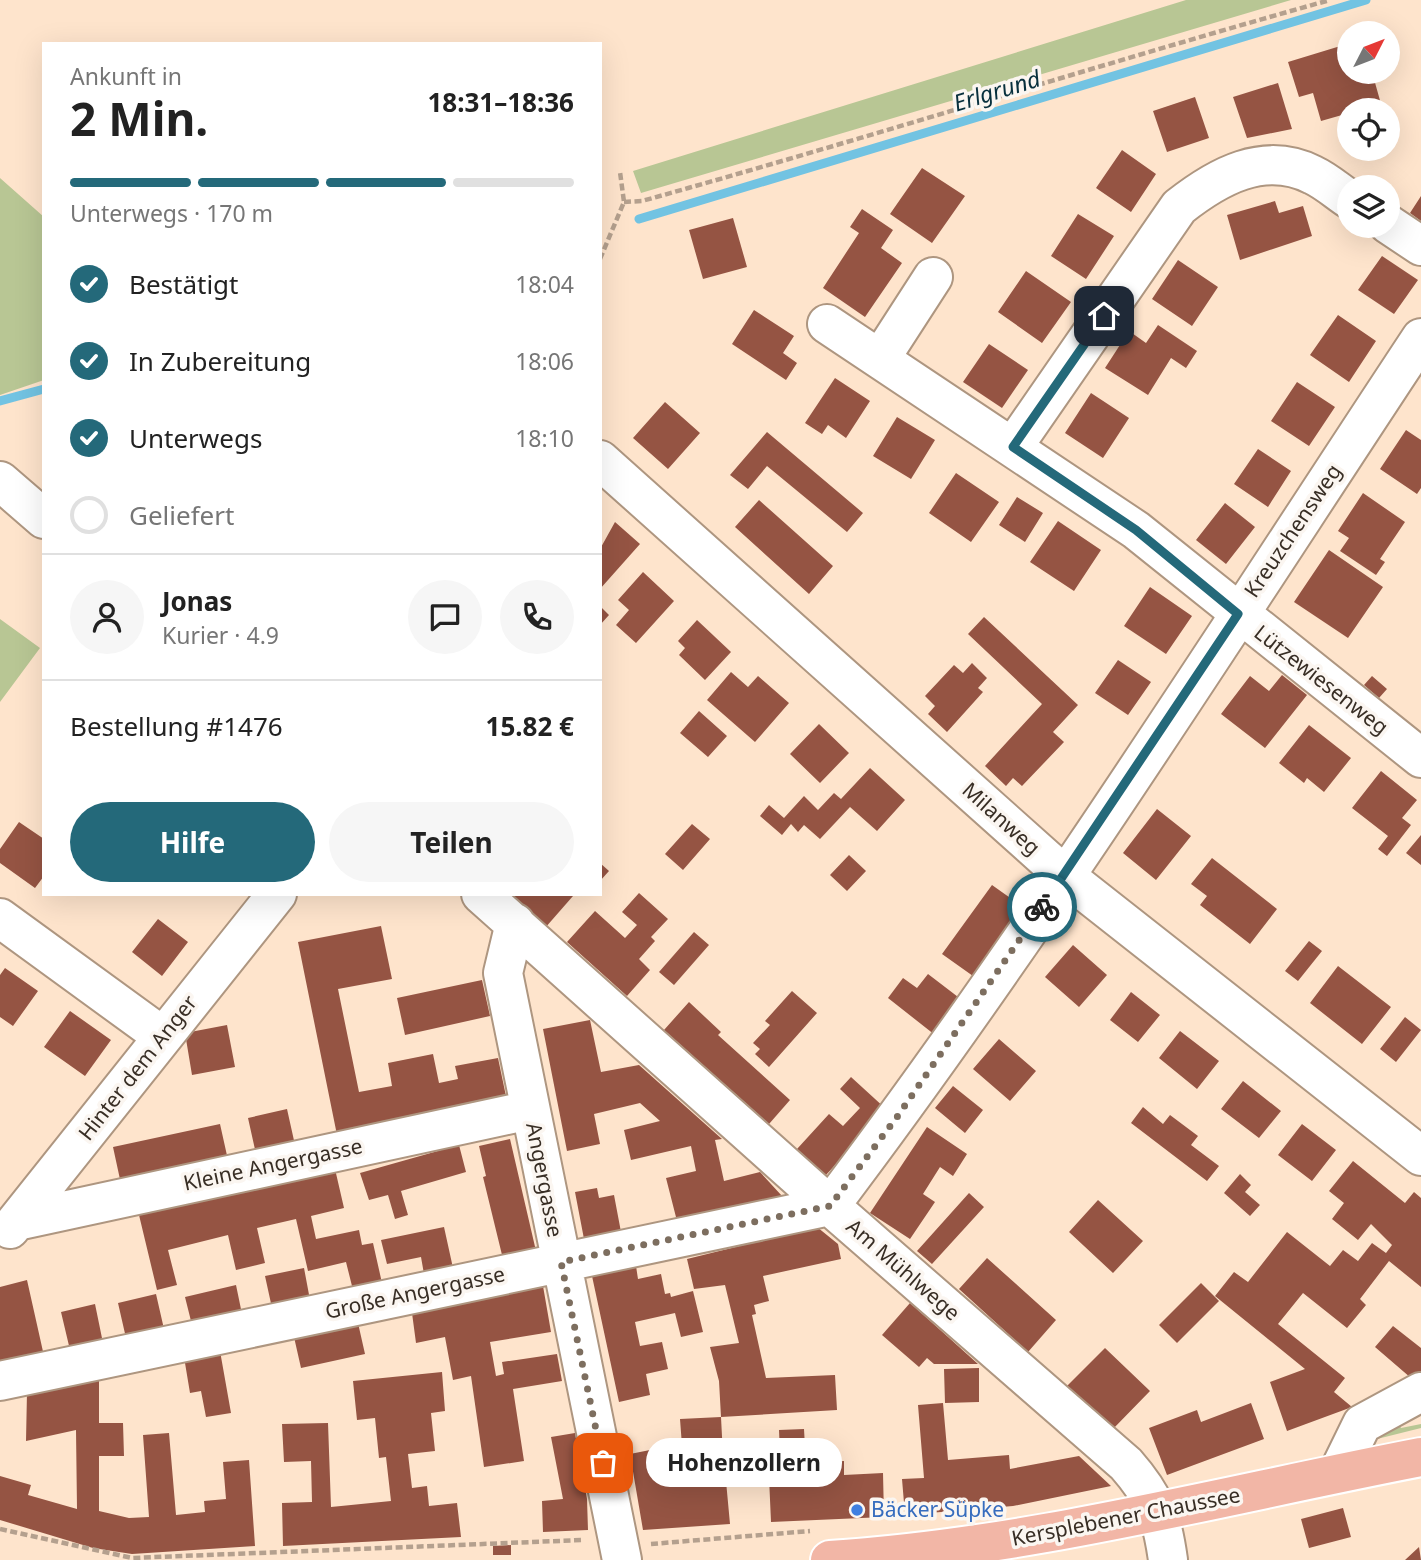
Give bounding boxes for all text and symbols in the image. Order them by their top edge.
north arrow [1337,21,1400,84]
map controls [1337,21,1400,238]
text: Ankunft in [70,60,182,92]
water label: Erlgrund [949,61,1045,118]
text: 18:31–18:36 [427,84,574,120]
text: 2 Min. [70,87,208,149]
button: locate [1337,98,1400,161]
button: layers [1337,175,1400,238]
text: Unterwegs · 170 m [70,197,273,229]
icon: check [70,265,108,303]
text: Bestätigt [129,266,238,302]
text: 18:04 [515,268,574,300]
pin [1074,286,1134,346]
icon: home [1085,297,1123,335]
icon: check [70,342,108,380]
text: In Zubereitung [129,343,311,379]
text: 18:06 [515,345,574,377]
icon: check [70,419,108,457]
text: Unterwegs [129,420,262,456]
text: 18:10 [515,422,574,454]
street label: Kreuzchensweg [1237,458,1347,603]
text: Geliefert [129,497,234,533]
button: person [70,580,144,654]
button: chat [408,580,482,654]
button: phone [500,580,574,654]
text: Jonas [162,583,232,619]
street label: Lützewiesenweg [1249,618,1394,740]
text: Kurier · 4.9 [162,619,279,651]
text: Bestellung #1476 [70,708,283,744]
text: 15.82 € [486,708,574,744]
street label: Milanweg [957,776,1047,861]
button: Hilfe [70,802,315,882]
button: Teilen [329,802,574,882]
courier [1007,872,1077,942]
icon: bike [1023,888,1061,926]
street label: Hinter dem Anger [72,989,203,1146]
street label: Angergasse [520,1120,570,1240]
street label: Kleine Angergasse [181,1131,365,1197]
street label: Am Mühlwege [841,1212,966,1326]
street label: Große Angergasse [322,1259,507,1325]
pin [573,1433,633,1493]
callout: Hohenzollern [645,1438,841,1488]
icon: bag [584,1444,622,1482]
text: Hohenzollern [667,1446,821,1478]
street label: Kersplebener Chaussee [1009,1480,1242,1552]
place label: Bäcker Süpke [871,1495,1004,1523]
marker: Bäcker Süpke [849,1502,865,1518]

